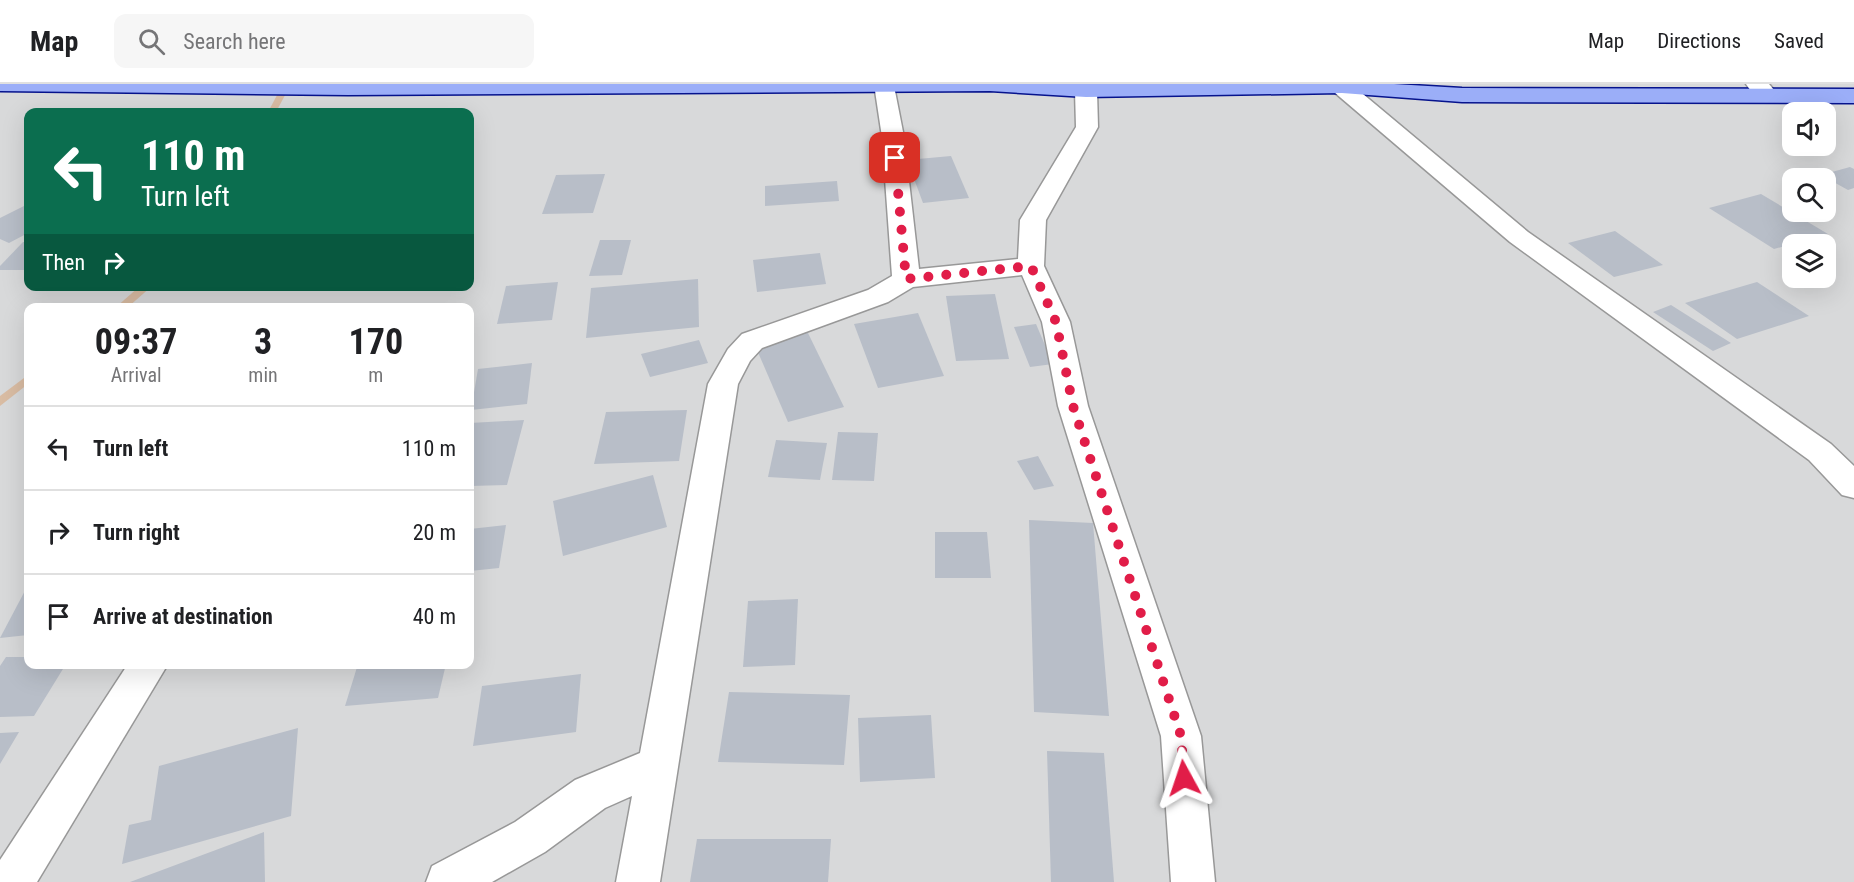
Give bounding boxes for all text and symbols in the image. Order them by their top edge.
search box [114,14,534,68]
text: Map [30,25,78,58]
icon: search [135,25,168,58]
text: Search here [183,29,286,54]
text: Map [1588,29,1624,53]
text: Directions [1657,29,1741,53]
text: Saved [1774,29,1824,53]
map controls [1782,102,1836,288]
button: sound [1782,102,1836,156]
text: 110 m [141,131,246,180]
icon: left [42,132,120,210]
pin [869,132,920,183]
icon: arrive [878,141,911,174]
button: search [1782,168,1836,222]
text: Turn left [141,181,230,213]
button: layers [1782,234,1836,288]
icon: right [97,246,130,279]
text: Then [42,250,85,275]
text: 09:37 [95,321,177,363]
text: 3 [254,321,272,363]
text: 170 [349,321,403,363]
text: Arrival [111,363,162,387]
text: min [248,363,278,387]
text: m [368,363,383,387]
icon: left [42,432,75,465]
text: Turn left [93,436,168,461]
text: 110 m [402,436,456,461]
icon: right [42,516,75,549]
text: Turn right [93,520,180,545]
text: 20 m [413,520,456,545]
icon: arrive [42,600,75,633]
text: Arrive at destination [93,604,273,629]
text: 40 m [413,604,456,629]
position arrow [1152,746,1216,810]

